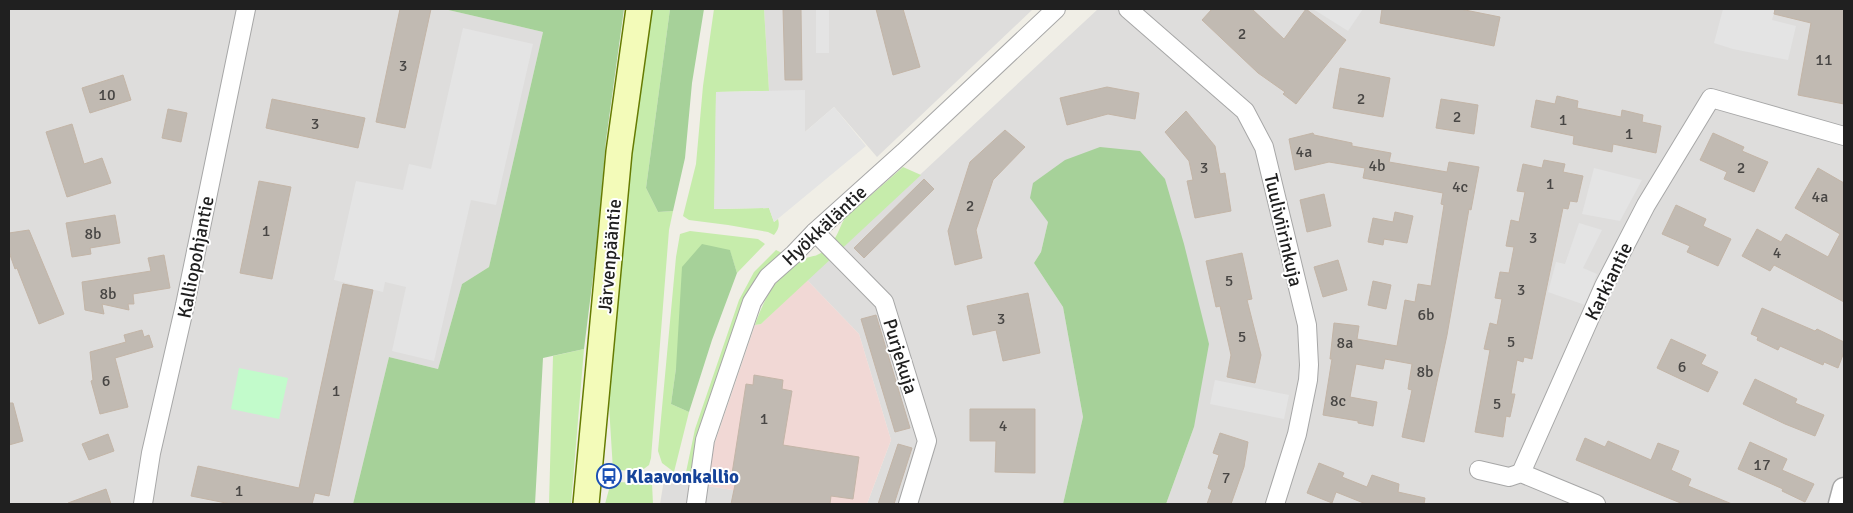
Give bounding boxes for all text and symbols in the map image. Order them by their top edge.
house number: 2 [1238,24,1246,44]
house number: 11 [1815,50,1833,70]
house number: 3 [399,56,407,76]
house number: 10 [98,85,116,105]
house number: 2 [1357,89,1365,109]
house number: 2 [1453,107,1461,127]
house number: 1 [1559,110,1567,130]
house number: 3 [311,114,319,134]
house number: 1 [1625,124,1633,144]
house number: 4a [1296,142,1312,162]
house number: 4b [1368,156,1386,176]
house number: 3 [1200,158,1208,178]
house number: 2 [1737,158,1745,178]
street label: Tuuliviirinkuja [1258,171,1308,289]
house number: 1 [1546,174,1554,194]
house number: 4c [1452,177,1468,197]
street label: Hyökkäläntie [777,180,872,271]
house number: 4a [1812,187,1828,207]
street label: Kalliopohjantie [172,194,220,320]
house number: 2 [966,196,974,216]
street label: Järvenpääntie [593,198,627,314]
house number: 1 [262,221,270,241]
house number: 8b [84,224,102,244]
house number: 3 [1529,228,1537,248]
street label: Karkiantie [1580,238,1638,324]
house number: 4 [1773,243,1782,263]
house number: 5 [1225,271,1233,291]
house number: 3 [1517,280,1525,300]
house number: 8b [99,284,117,304]
house number: 6b [1417,305,1435,325]
house number: 3 [997,309,1005,329]
street label: Purjekuja [877,316,923,397]
house number: 5 [1238,327,1246,347]
house number: 5 [1507,332,1515,352]
house number: 8a [1337,333,1353,353]
house number: 6 [1678,357,1686,377]
house number: 8b [1416,362,1434,382]
house number: 6 [102,371,110,391]
house number: 1 [332,381,340,401]
house number: 8c [1330,391,1346,411]
house number: 5 [1493,394,1501,414]
house number: 1 [760,409,768,429]
house number: 4 [999,416,1008,436]
house number: 17 [1753,455,1771,475]
bus stop icon: Klaavonkallio [596,463,622,489]
place label: Klaavonkallio [626,465,739,489]
house number: 7 [1222,468,1230,488]
house number: 1 [235,481,243,501]

